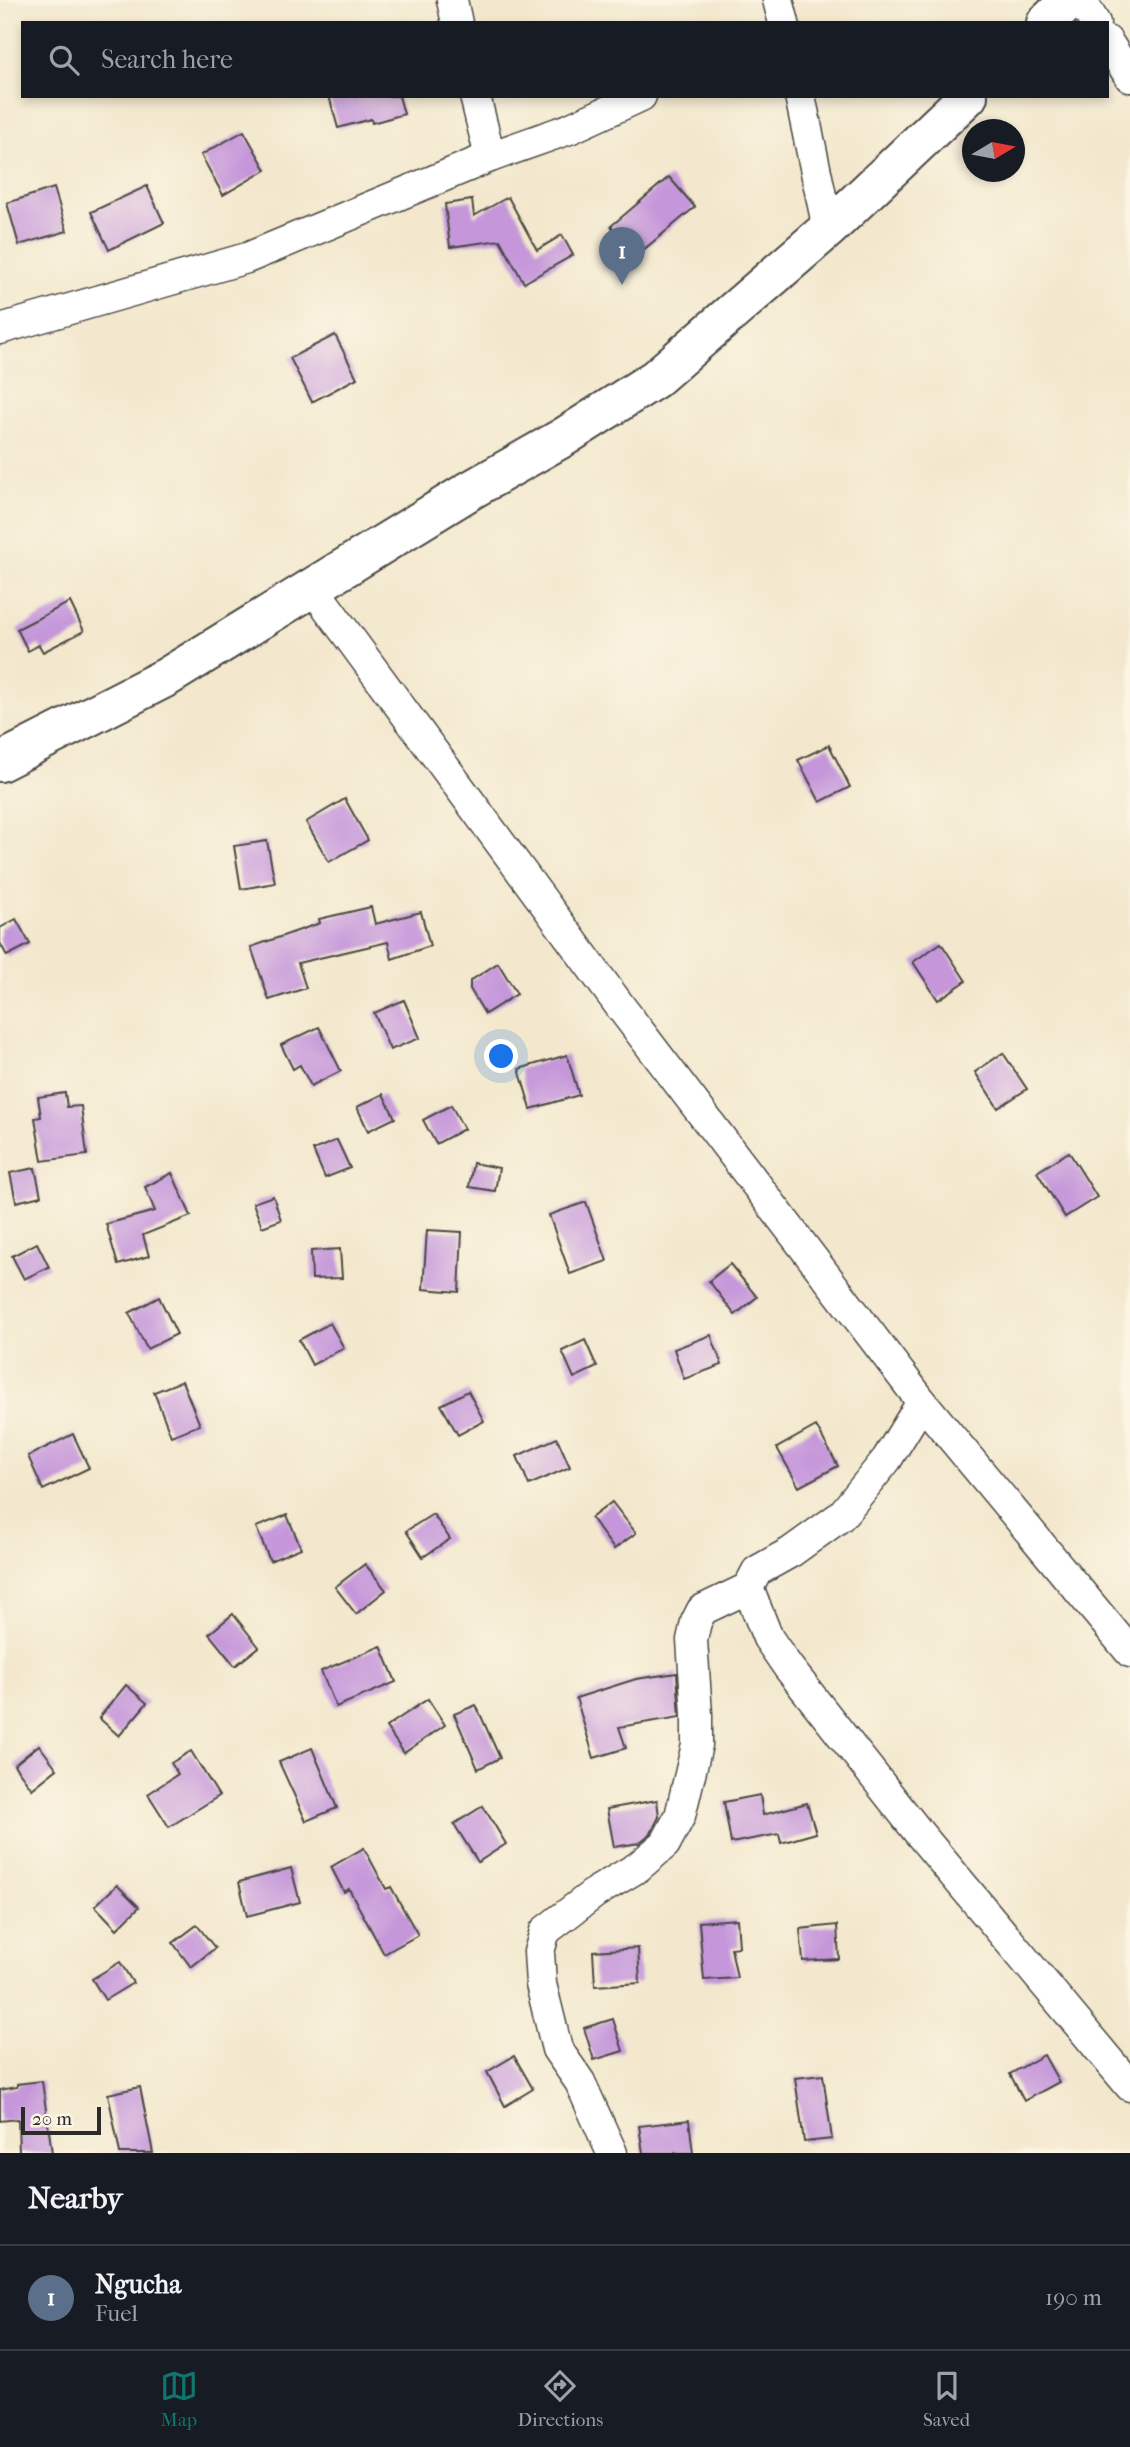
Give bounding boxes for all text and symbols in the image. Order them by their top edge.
search box [21,21,1109,98]
icon: search [45,41,83,79]
text: Search here [101,44,233,75]
north arrow [962,119,1025,182]
pin: 1 [599,227,645,285]
your location [484,1039,518,1073]
scale bar [21,2104,102,2136]
text: 20 m [32,2108,72,2130]
text: Nearby [28,2181,123,2216]
text: Ngucha [95,2269,181,2300]
text: 1 [47,2284,55,2311]
text: 190 m [1045,2284,1102,2311]
text: Fuel [95,2300,138,2327]
tab: Map [160,2367,198,2431]
tab: Directions [518,2367,603,2431]
tab: Saved [923,2367,970,2431]

